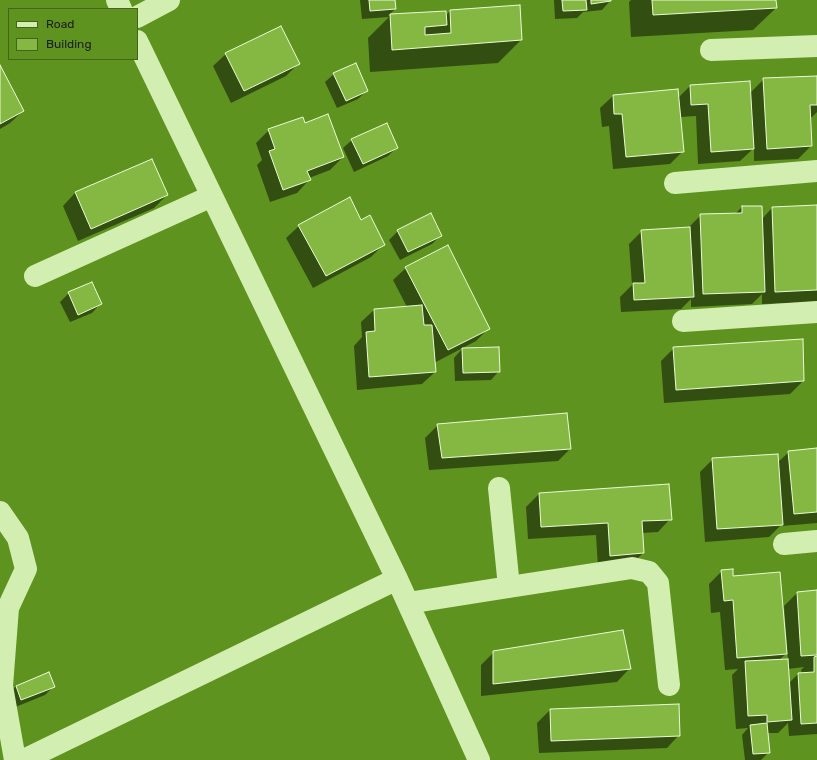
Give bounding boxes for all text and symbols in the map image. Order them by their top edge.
legend [8,8,138,60]
text: Road [46,17,74,31]
text: Building [46,37,92,51]

